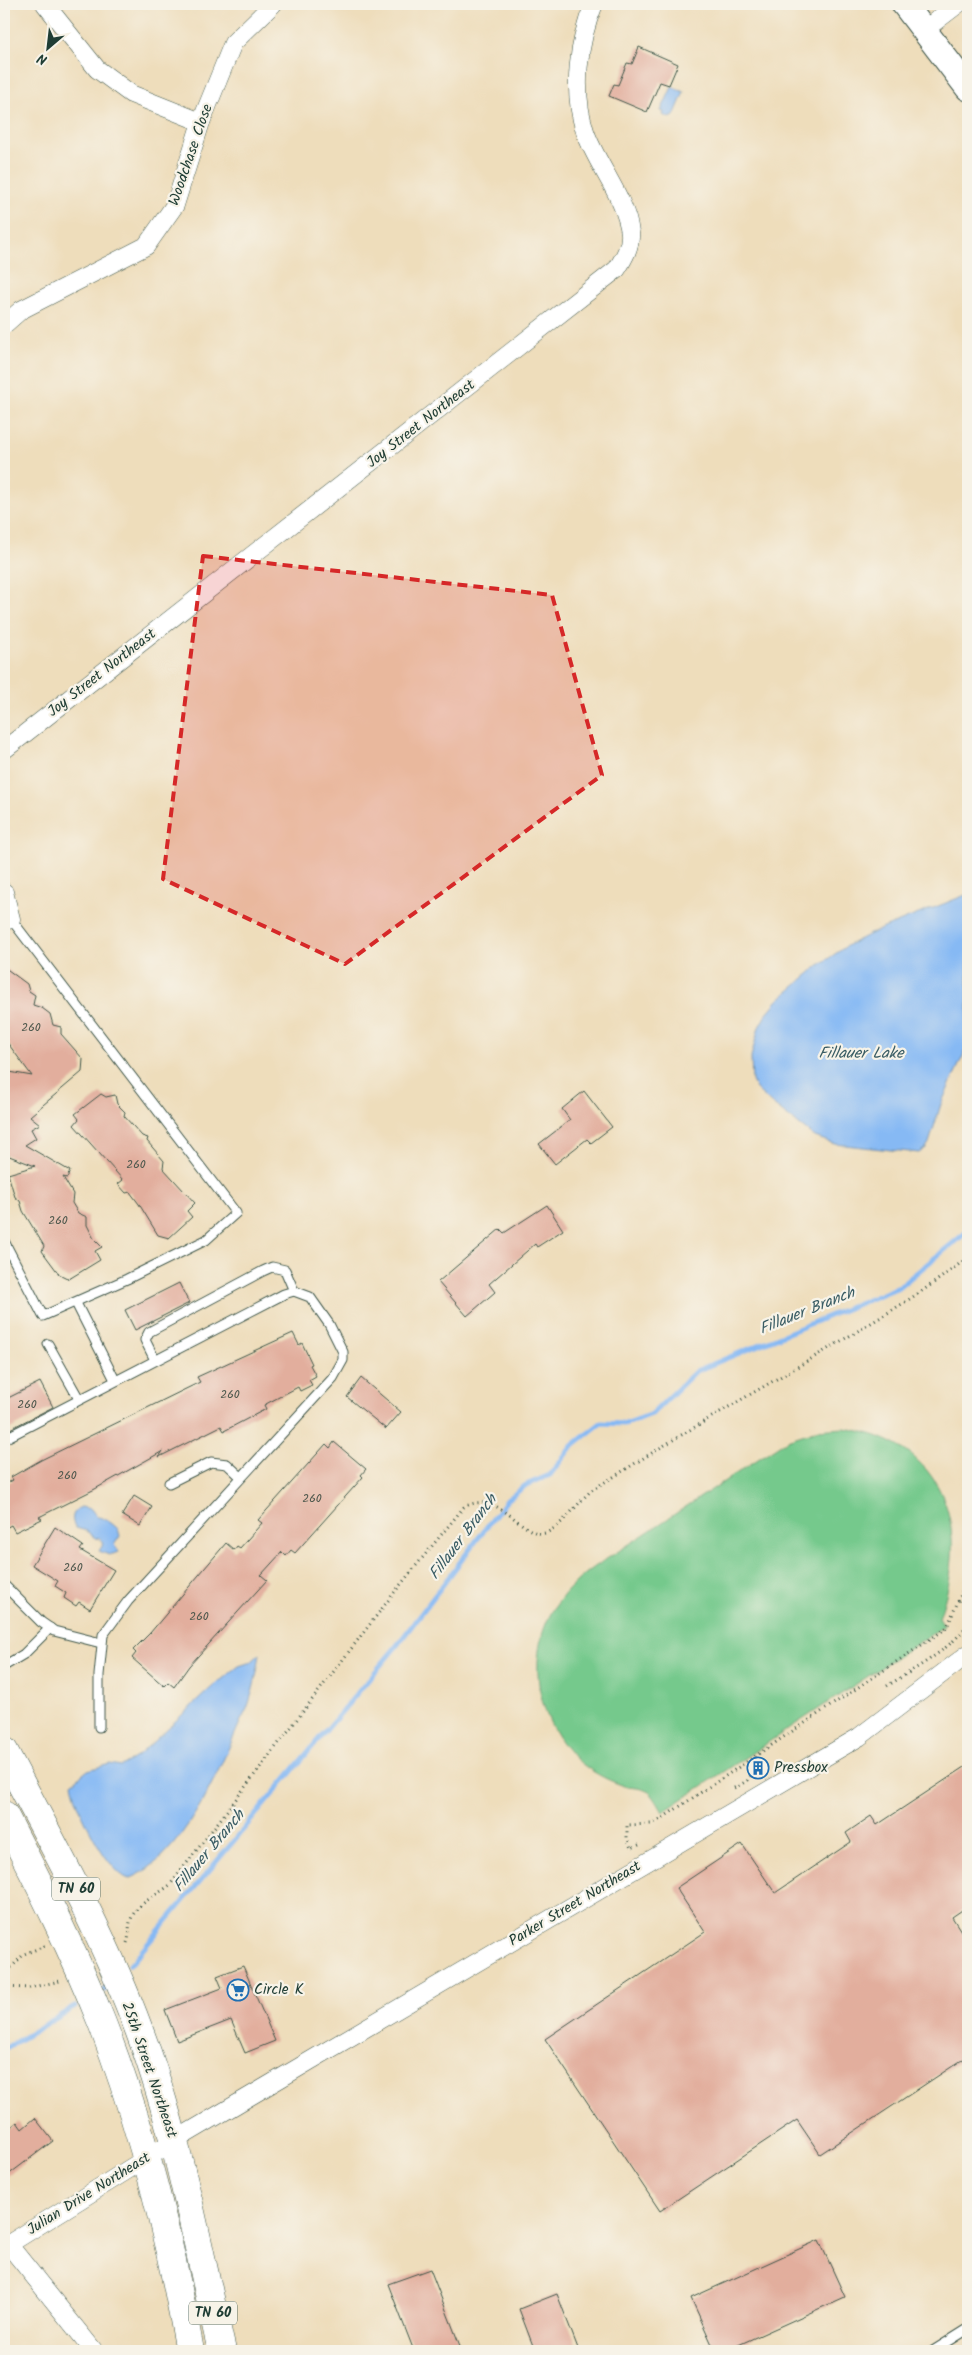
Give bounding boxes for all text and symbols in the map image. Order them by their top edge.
north arrow [22,22,72,72]
text: N [33,47,51,70]
street label: Woodchase Close [162,101,220,209]
street label: Joy Street Northeast [361,374,481,474]
street label: Joy Street Northeast [42,623,162,723]
house number: 260 [21,1018,41,1037]
water label: Fillauer Lake [818,1041,905,1066]
house number: 260 [126,1155,146,1174]
house number: 260 [48,1211,68,1230]
water label: Fillauer Branch [755,1280,860,1342]
house number: 260 [220,1385,240,1404]
house number: 260 [17,1395,37,1414]
house number: 260 [57,1466,77,1485]
water label: Fillauer Branch [423,1488,504,1585]
house number: 260 [302,1489,322,1508]
house number: 260 [63,1558,83,1577]
house number: 260 [189,1607,209,1626]
building icon: Pressbox [746,1756,770,1780]
place label: Pressbox [774,1756,828,1780]
water label: Fillauer Branch [167,1803,252,1898]
street label: Parker Street Northeast [504,1855,646,1953]
road number: TN 60 [52,1878,100,1900]
supermarket icon: Circle K [226,1978,250,2002]
place label: Circle K [254,1978,304,2002]
street label: 25th Street Northeast [114,1999,184,2141]
street label: Julian Drive Northeast [23,2146,156,2242]
road number: TN 60 [189,2302,237,2324]

